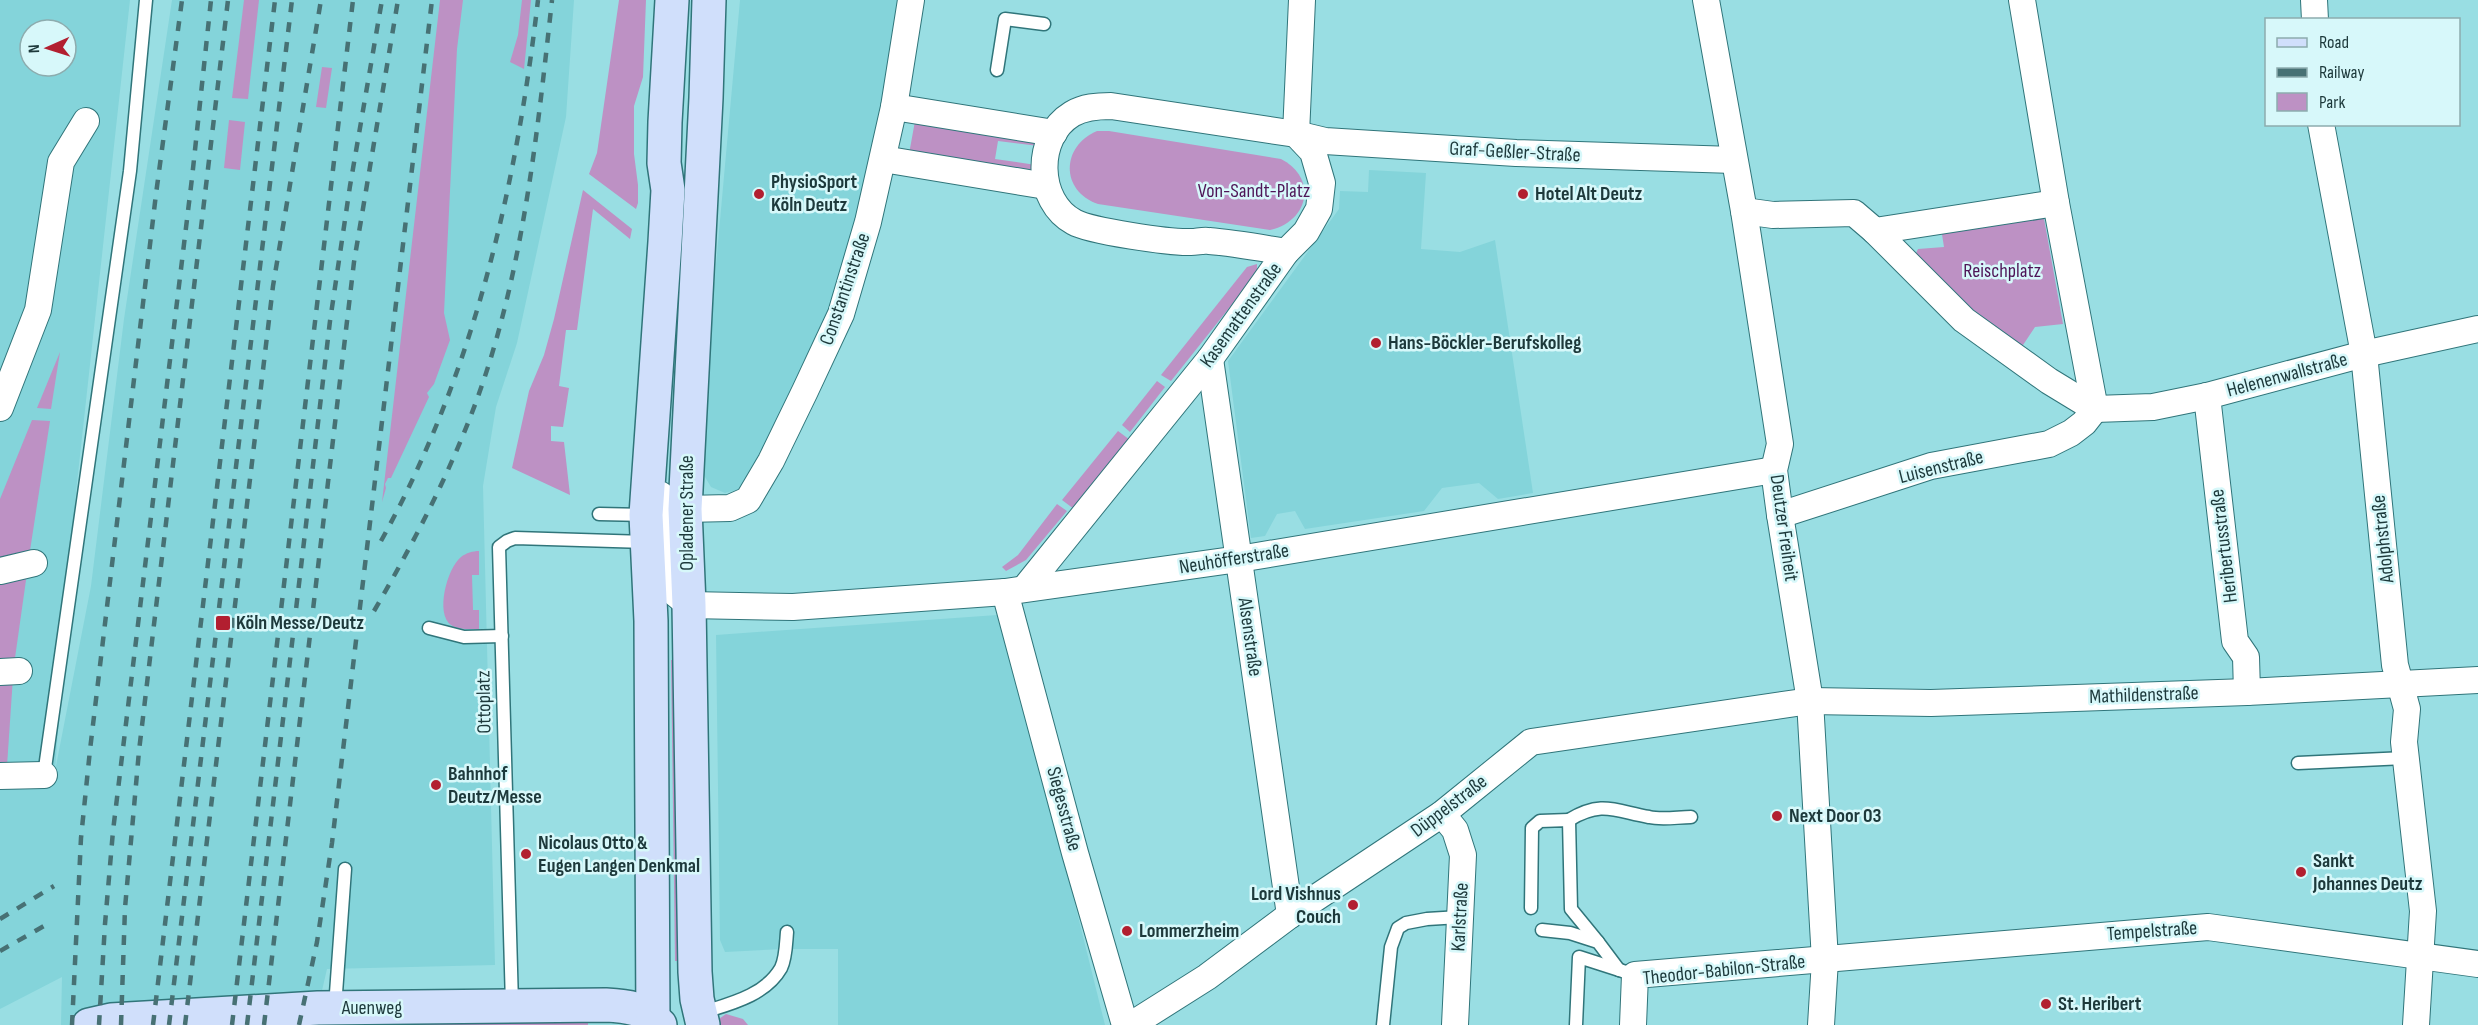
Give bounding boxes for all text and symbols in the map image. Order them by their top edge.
north arrow [18,18,78,78]
legend [2265,18,2460,126]
text: Road [2319,32,2349,53]
text: N [25,44,44,53]
text: Railway [2319,62,2364,83]
text: Park [2319,92,2345,113]
street label: Graf-Geßler-Straße [1449,137,1581,167]
place label: PhysioSport Köln Deutz [771,170,858,217]
park label: Von-Sandt-Platz [1198,179,1310,203]
place label: Hotel Alt Deutz [1535,182,1642,206]
marker: PhysioSport Köln Deutz [752,187,766,201]
marker: Hotel Alt Deutz [1516,187,1530,201]
street label: Constantinstraße [815,230,875,348]
street label: Kasemattenstraße [1195,258,1287,372]
park label: Reischplatz [1963,259,2041,283]
place label: Hans-Böckler-Berufskolleg [1388,331,1582,355]
marker: Hans-Böckler-Berufskolleg [1369,336,1383,350]
street label: Helenenwallstraße [2224,347,2350,403]
street label: Luisenstraße [1896,445,1986,489]
street label: Opladener Straße [675,455,699,571]
street label: Deutzer Freiheit [1765,473,1803,583]
street label: Heribertusstraße [2205,488,2243,604]
street label: Adolphstraße [2366,494,2400,585]
street label: Neuhöfferstraße [1177,538,1291,580]
street label: Alsenstraße [1232,595,1267,678]
place label: Köln Messe/Deutz [236,611,364,635]
marker: Köln Messe/Deutz [214,614,232,632]
street label: Ottoplatz [471,670,497,734]
street label: Mathildenstraße [2089,681,2199,709]
place label: Bahnhof Deutz/Messe [448,762,542,809]
street label: Siegesstraße [1041,764,1087,854]
street label: Düppelstraße [1406,770,1492,842]
marker: Bahnhof Deutz/Messe [429,778,443,792]
place label: Next Door 03 [1789,804,1882,828]
marker: Next Door 03 [1770,809,1784,823]
place label: Nicolaus Otto & Eugen Langen Denkmal [538,831,700,878]
marker: Nicolaus Otto & Eugen Langen Denkmal [519,847,533,861]
place label: Sankt Johannes Deutz [2312,849,2423,896]
marker: Sankt Johannes Deutz [2294,865,2308,879]
place label: Lord Vishnus Couch [1251,882,1341,929]
street label: Karlstraße [1446,882,1474,952]
marker: Lord Vishnus Couch [1346,898,1360,912]
street label: Tempelstraße [2106,916,2198,946]
place label: Lommerzheim [1139,919,1239,943]
marker: Lommerzheim [1120,924,1134,938]
street label: Theodor-Babilon-Straße [1642,950,1806,990]
place label: St. Heribert [2058,992,2142,1016]
street label: Auenweg [341,996,402,1020]
marker: St. Heribert [2039,997,2053,1011]

